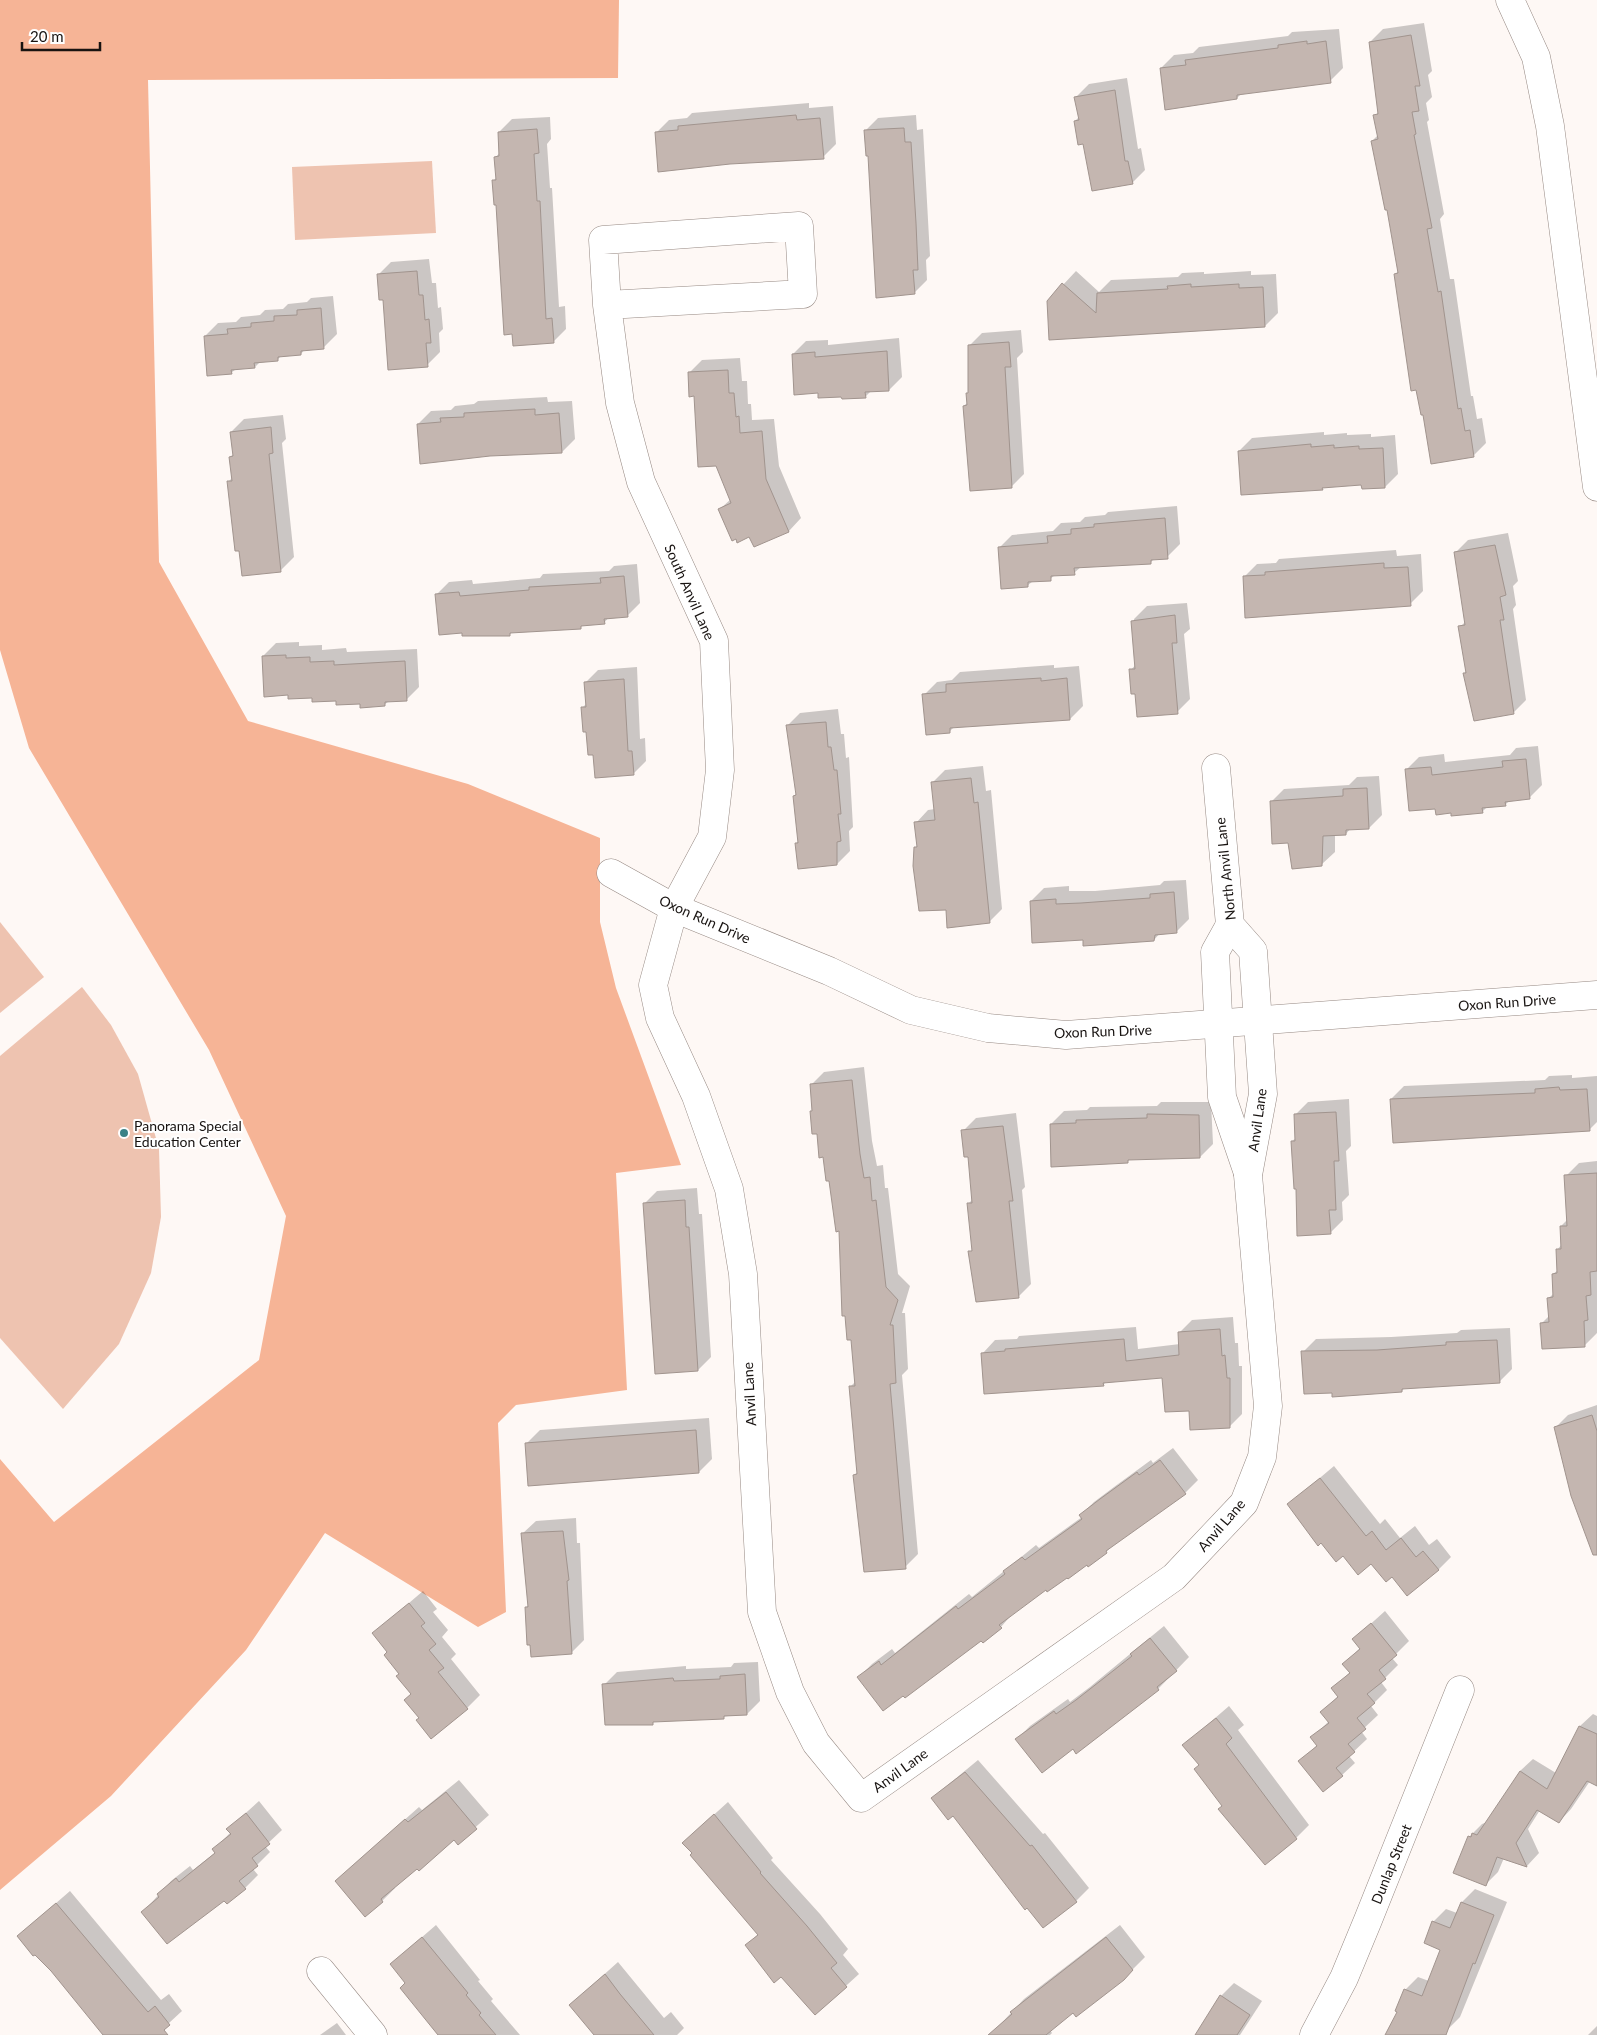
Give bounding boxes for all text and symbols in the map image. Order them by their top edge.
scale bar [22,20,100,52]
text: 20 m [30,27,64,45]
street label: South Anvil Lane [661,541,719,643]
street label: North Anvil Lane [1211,817,1239,921]
street label: Oxon Run Drive [657,891,753,947]
street label: Oxon Run Drive [1458,990,1556,1014]
street label: Oxon Run Drive [1054,1021,1152,1041]
street label: Anvil Lane [1244,1087,1270,1153]
place label: Panorama Special Education Center [134,1117,242,1150]
marker: Panorama Special Education Center [118,1127,130,1139]
street label: Anvil Lane [739,1362,759,1426]
street label: Anvil Lane [1194,1495,1248,1555]
street label: Anvil Lane [869,1744,931,1796]
street label: Dunlap Street [1367,1822,1415,1906]

